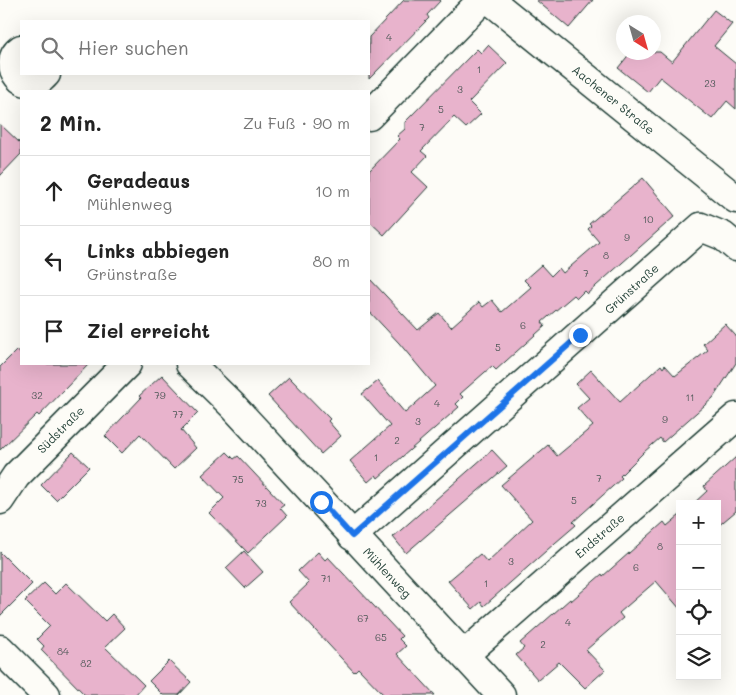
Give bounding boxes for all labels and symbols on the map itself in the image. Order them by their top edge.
north arrow [616,15,661,60]
house number: 4 [386,30,392,44]
street label: Aachener Straße [569,61,658,137]
house number: 1 [477,62,481,76]
house number: 23 [704,76,716,90]
house number: 3 [457,82,463,96]
house number: 5 [438,102,444,116]
house number: 7 [419,120,425,134]
house number: 10 [643,212,653,226]
house number: 9 [624,230,630,244]
house number: 8 [603,248,609,262]
street label: Grünstraße [601,260,662,317]
house number: 7 [583,266,589,280]
house number: 6 [520,318,526,332]
route end [569,324,592,347]
house number: 5 [495,340,501,354]
house number: 32 [31,388,43,402]
house number: 79 [154,388,166,402]
house number: 11 [686,390,694,404]
house number: 4 [434,396,440,410]
street label: Südstraße [33,402,87,456]
house number: 77 [172,407,184,421]
house number: 9 [662,412,668,426]
house number: 3 [415,414,421,428]
house number: 2 [394,433,400,447]
house number: 1 [374,450,378,464]
house number: 7 [596,471,602,485]
house number: 75 [232,472,244,486]
route start [310,491,333,514]
house number: 5 [571,493,577,507]
house number: 73 [255,496,267,510]
street label: Endstraße [571,509,628,561]
house number: 8 [657,539,663,553]
street label: Mühlenweg [360,544,415,601]
house number: 3 [508,554,514,568]
house number: 6 [633,560,639,574]
house number: 71 [321,571,331,585]
house number: 1 [484,576,488,590]
house number: 67 [357,611,369,625]
house number: 4 [565,615,571,629]
house number: 65 [375,630,387,644]
house number: 2 [540,637,546,651]
house number: 84 [57,644,69,658]
house number: 82 [80,656,92,670]

